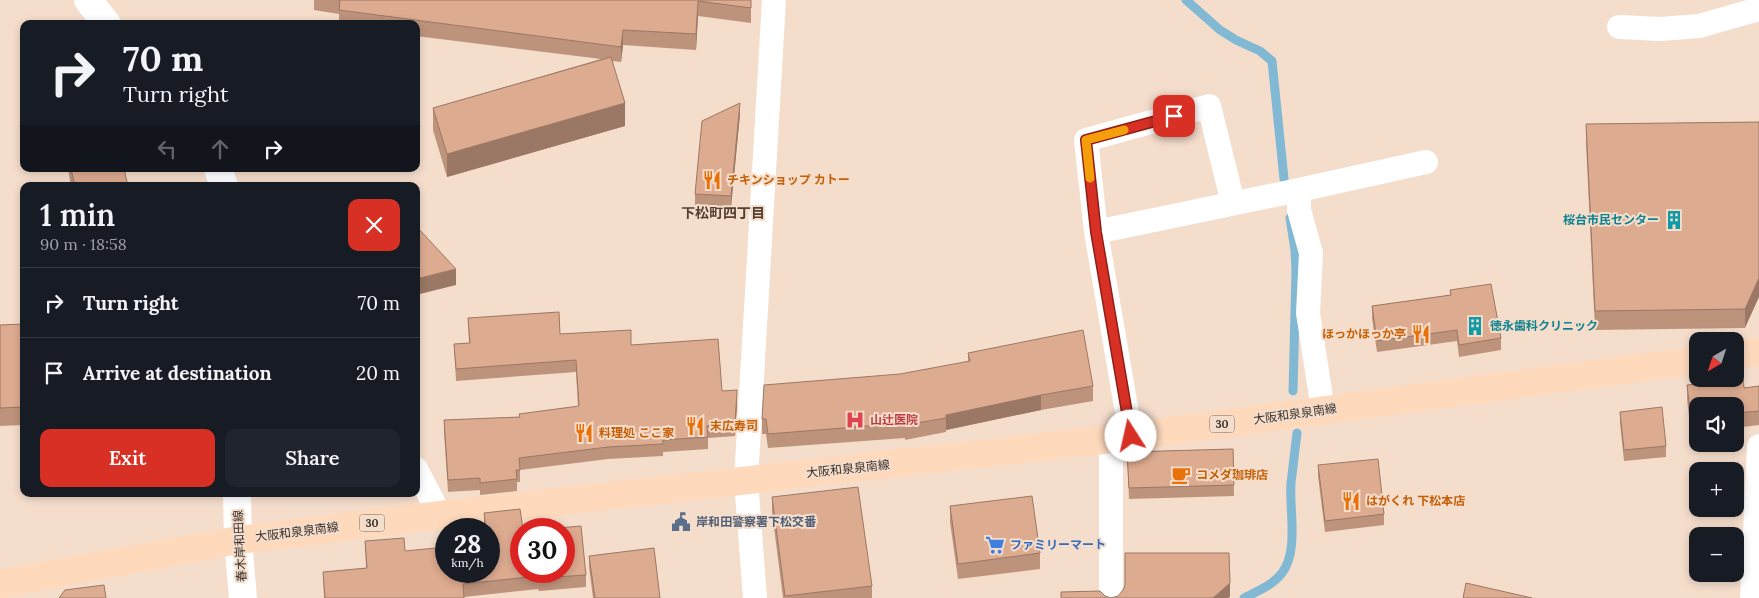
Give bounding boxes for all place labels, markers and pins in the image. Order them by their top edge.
pin [1153,95,1195,137]
restaurant icon: チキンショップ カトー [701,169,723,191]
place label: チキンショップ カトー [727,172,850,187]
building icon: 桜台市民センター [1663,209,1685,231]
place label: 桜台市民センター [1563,212,1659,227]
building icon: 徳永歯科クリニック [1464,315,1486,337]
place label: 徳永歯科クリニック [1490,318,1598,333]
restaurant icon: ほっかほっか亭 [1410,323,1432,345]
place label: ほっかほっか亭 [1322,326,1406,341]
hospital icon: 山辻医院 [844,409,866,431]
place label: 山辻医院 [870,412,918,427]
restaurant icon: 末広寿司 [684,415,706,437]
place label: 末広寿司 [710,418,758,433]
restaurant icon: 料理処 ここ家 [573,422,595,444]
place label: 料理処 ここ家 [599,425,674,440]
cafe icon: コメダ珈琲店 [1170,464,1192,486]
place label: コメダ珈琲店 [1196,467,1268,482]
restaurant icon: はがくれ 下松本店 [1340,490,1362,512]
place label: はがくれ 下松本店 [1366,493,1465,508]
public building icon: 岸和田警察署下松交番 [670,511,692,533]
place label: 岸和田警察署下松交番 [696,514,817,529]
supermarket icon: ファミリーマート [984,534,1006,556]
place label: ファミリーマート [1010,537,1106,552]

